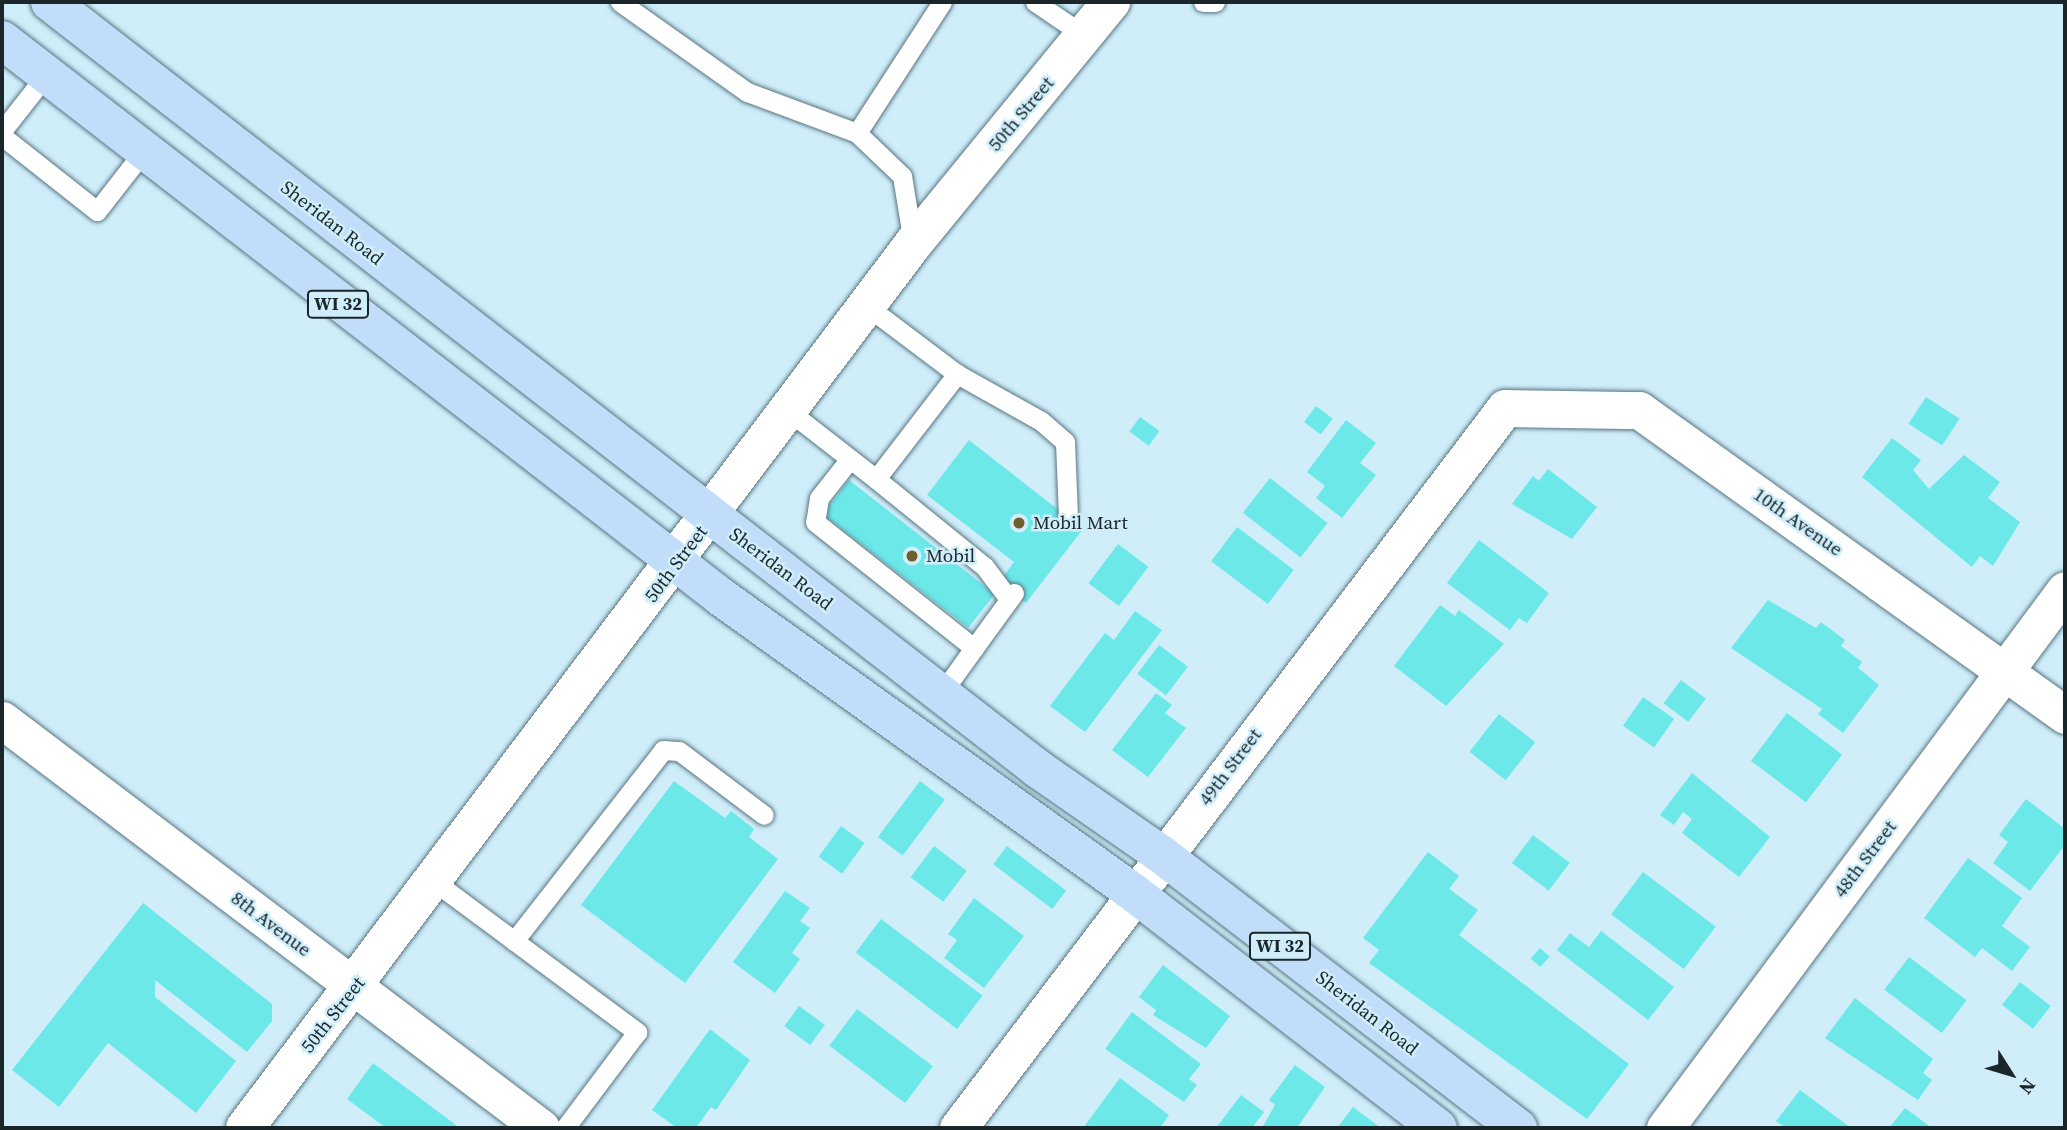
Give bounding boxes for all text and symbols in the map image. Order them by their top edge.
street label: 50th Street [983,72,1059,156]
street label: Sheridan Road [276,176,388,270]
road number: WI 32 [306,290,370,318]
street label: 10th Avenue [1749,483,1847,561]
place label: Mobil Mart [1033,512,1128,534]
marker: Mobil Mart [1011,515,1027,531]
street label: 50th Street [640,521,712,607]
street label: Sheridan Road [725,523,837,615]
place label: Mobil [926,545,975,567]
marker: Mobil [904,548,920,564]
street label: 49th Street [1194,724,1266,810]
street label: 48th Street [1829,816,1901,902]
street label: 8th Avenue [227,887,315,961]
road number: WI 32 [1248,931,1312,960]
street label: Sheridan Road [1311,966,1423,1060]
street label: 50th Street [296,972,370,1058]
north arrow [1976,1039,2046,1109]
text: N [2013,1073,2042,1100]

